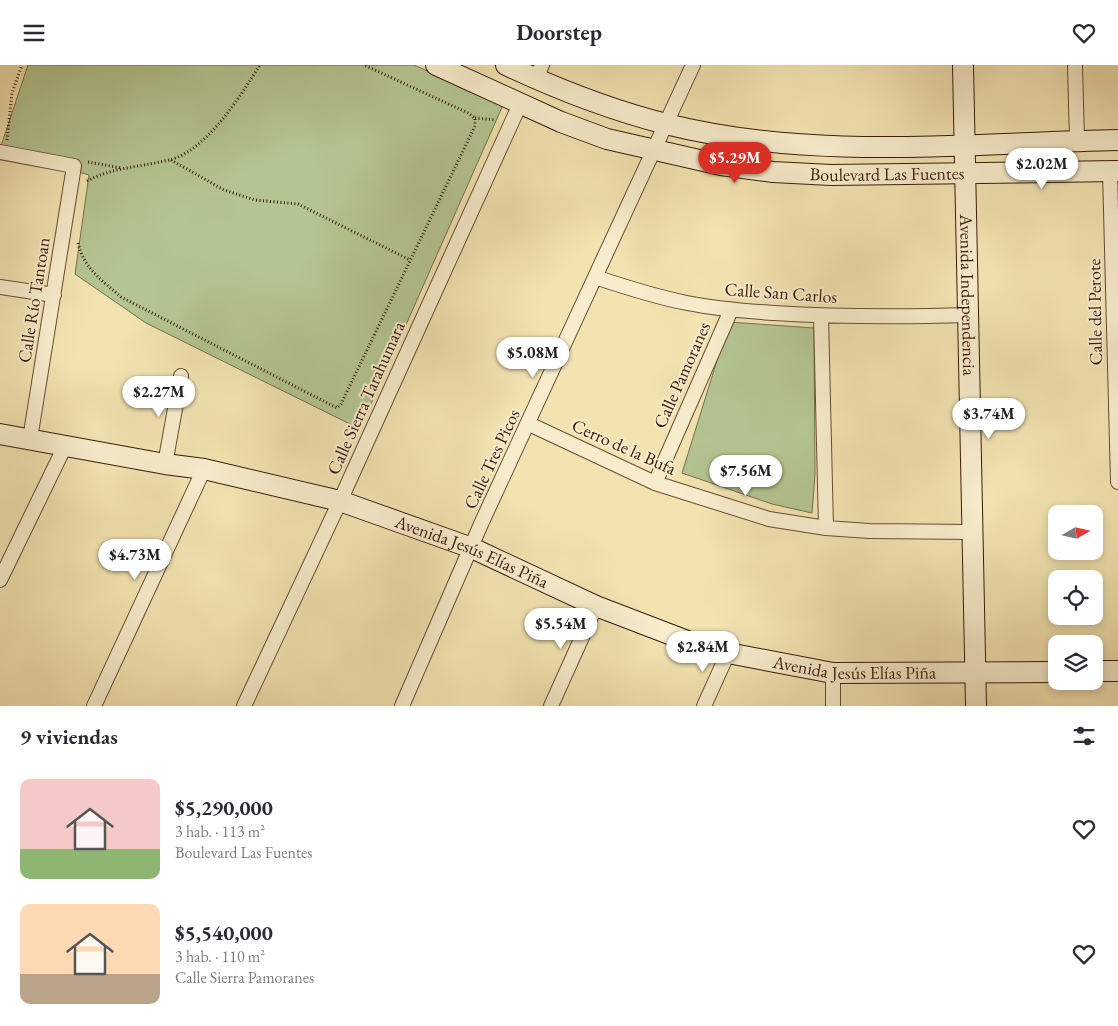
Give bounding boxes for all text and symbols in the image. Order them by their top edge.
text: Doorstep [516,18,602,47]
icon: menu [20,19,48,47]
icon: heart [1070,19,1098,47]
pin: $5.29M [694,141,776,184]
text: $5.29M [709,147,761,168]
pin: $2.02M [1001,147,1083,190]
text: $2.02M [1016,153,1068,174]
street label: Boulevard Las Fuentes [809,161,965,186]
street label: Avenida Independencia [955,213,981,377]
street label: Calle Río Tantoan [12,235,55,364]
street label: Calle del Perote [1082,258,1107,366]
street label: Calle San Carlos [724,277,838,308]
street label: Calle Sierra Tarahumara [321,317,410,478]
street label: Calle Pamoranes [648,318,715,431]
pin: $5.08M [492,337,574,379]
text: $5.08M [507,342,559,363]
pin: $2.27M [118,375,200,418]
text: $2.27M [133,381,185,402]
pin: $3.74M [948,397,1030,440]
text: $3.74M [963,403,1015,424]
street label: Calle Tres Picos [458,405,525,513]
street label: Cerro de la Bufa [569,413,681,480]
pin: $7.56M [705,455,787,497]
text: $7.56M [720,460,772,481]
north arrow [1048,505,1102,560]
map controls [1048,505,1103,690]
street label: Avenida Jesús Elías Piña [391,509,553,594]
pin: $4.73M [94,539,176,581]
text: $4.73M [109,544,161,565]
button: locate [1048,570,1103,625]
pin: $5.54M [520,607,602,650]
text: $5.54M [535,613,587,634]
pin: $2.84M [662,631,744,673]
button: layers [1048,635,1103,690]
text: $2.84M [677,636,729,657]
street label: Avenida Jesús Elías Piña [770,650,937,684]
icon: filters [1070,722,1098,750]
text: 9 viviendas [20,723,118,750]
text: $5,290,000 [175,794,273,821]
icon: home [60,799,120,859]
icon: heart [1070,815,1098,843]
text: 3 hab. · 113 m² [175,821,265,842]
text: Boulevard Las Fuentes [175,842,312,863]
text: $5,540,000 [175,919,273,946]
icon: home [60,924,120,984]
icon: heart [1070,940,1098,968]
text: 3 hab. · 110 m² [175,946,265,967]
text: Calle Sierra Pamoranes [175,967,314,988]

